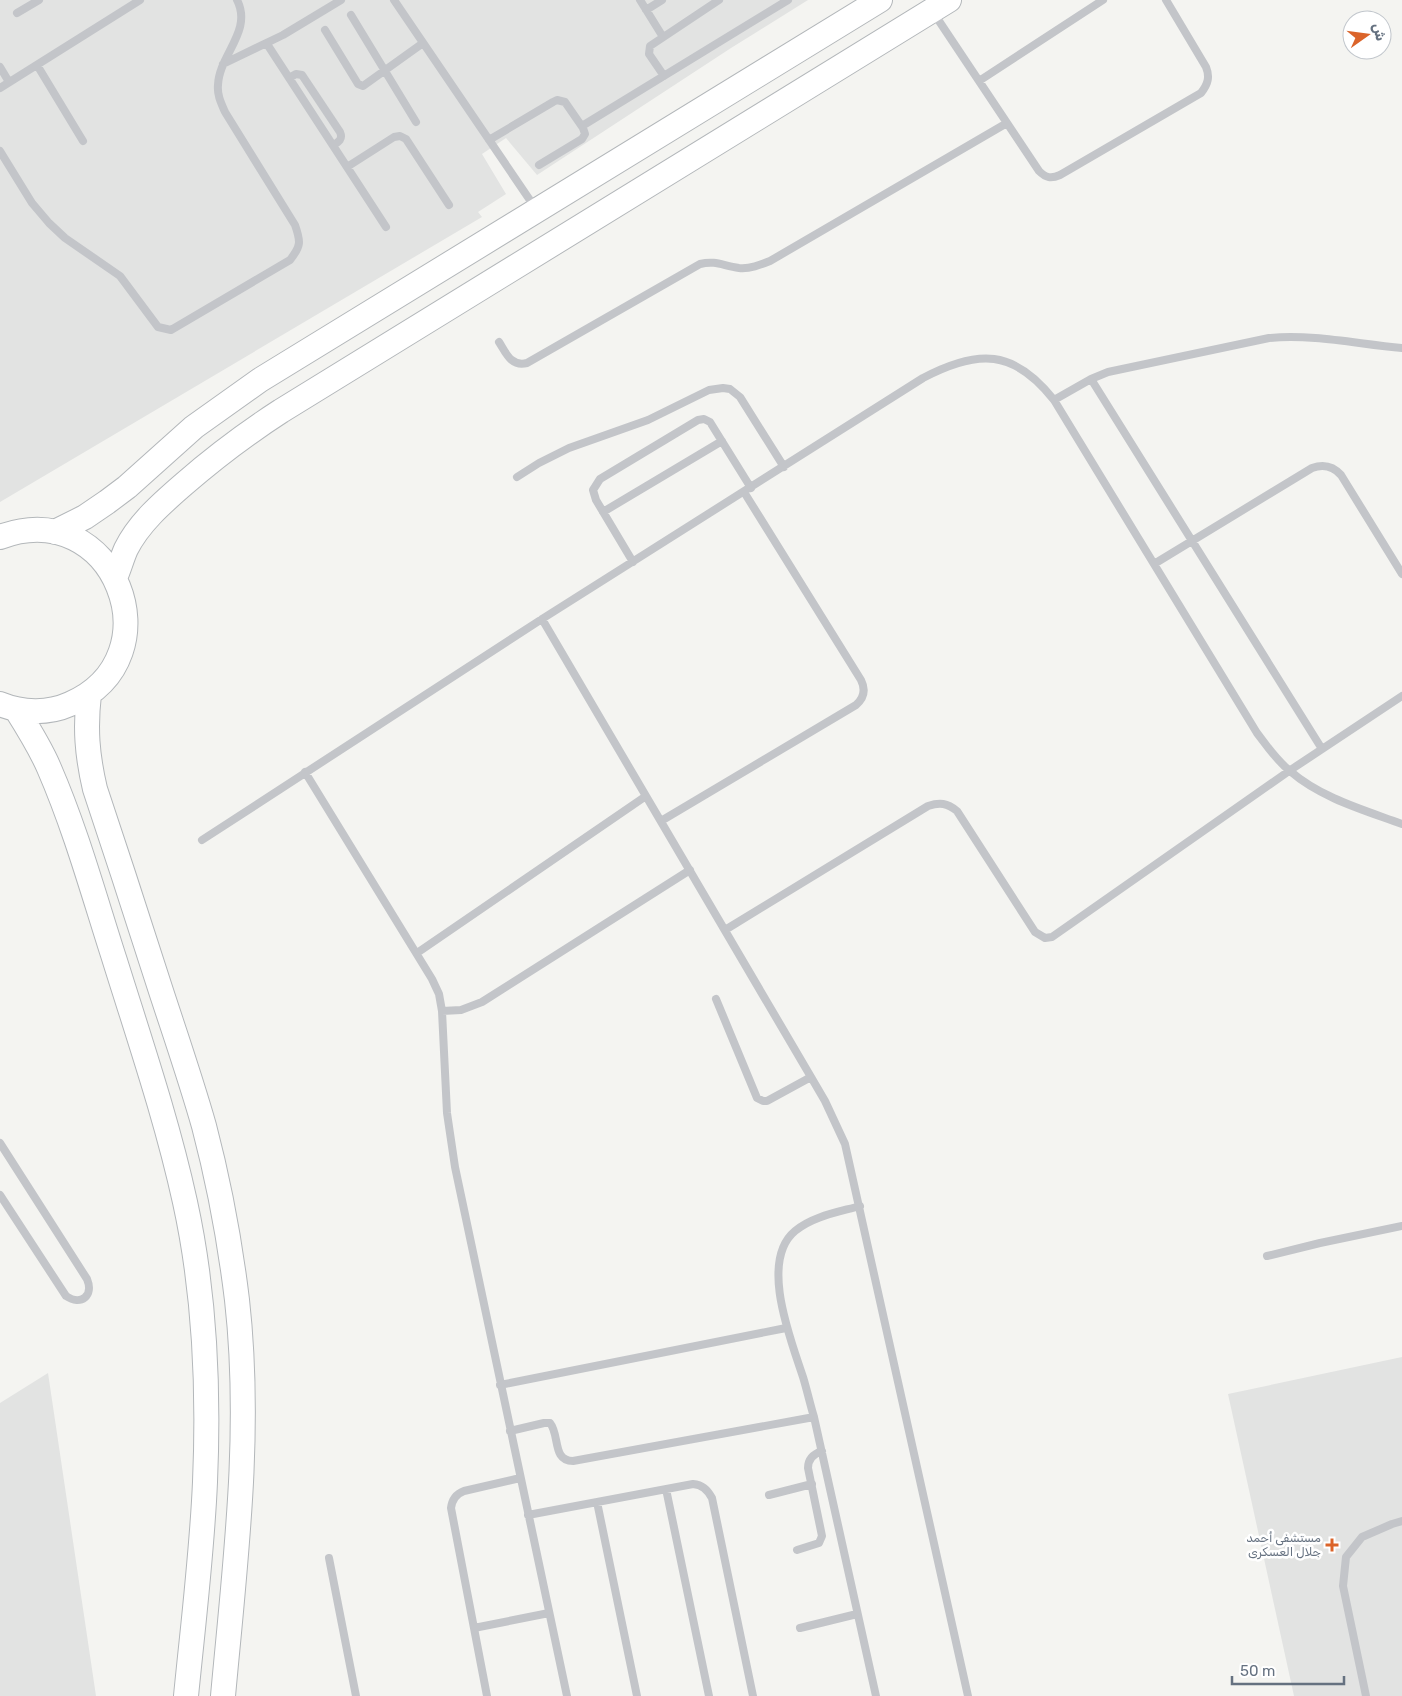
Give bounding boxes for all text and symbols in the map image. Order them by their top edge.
north arrow [1342,10,1392,60]
text: ش [1369,21,1390,43]
place label: مستشفى أحمد جلال العسكرى [1246,1531,1321,1560]
marker: مستشفى أحمد جلال العسكرى [1325,1538,1339,1552]
scale bar [1232,1654,1344,1686]
text: 50 m [1240,1662,1275,1680]

